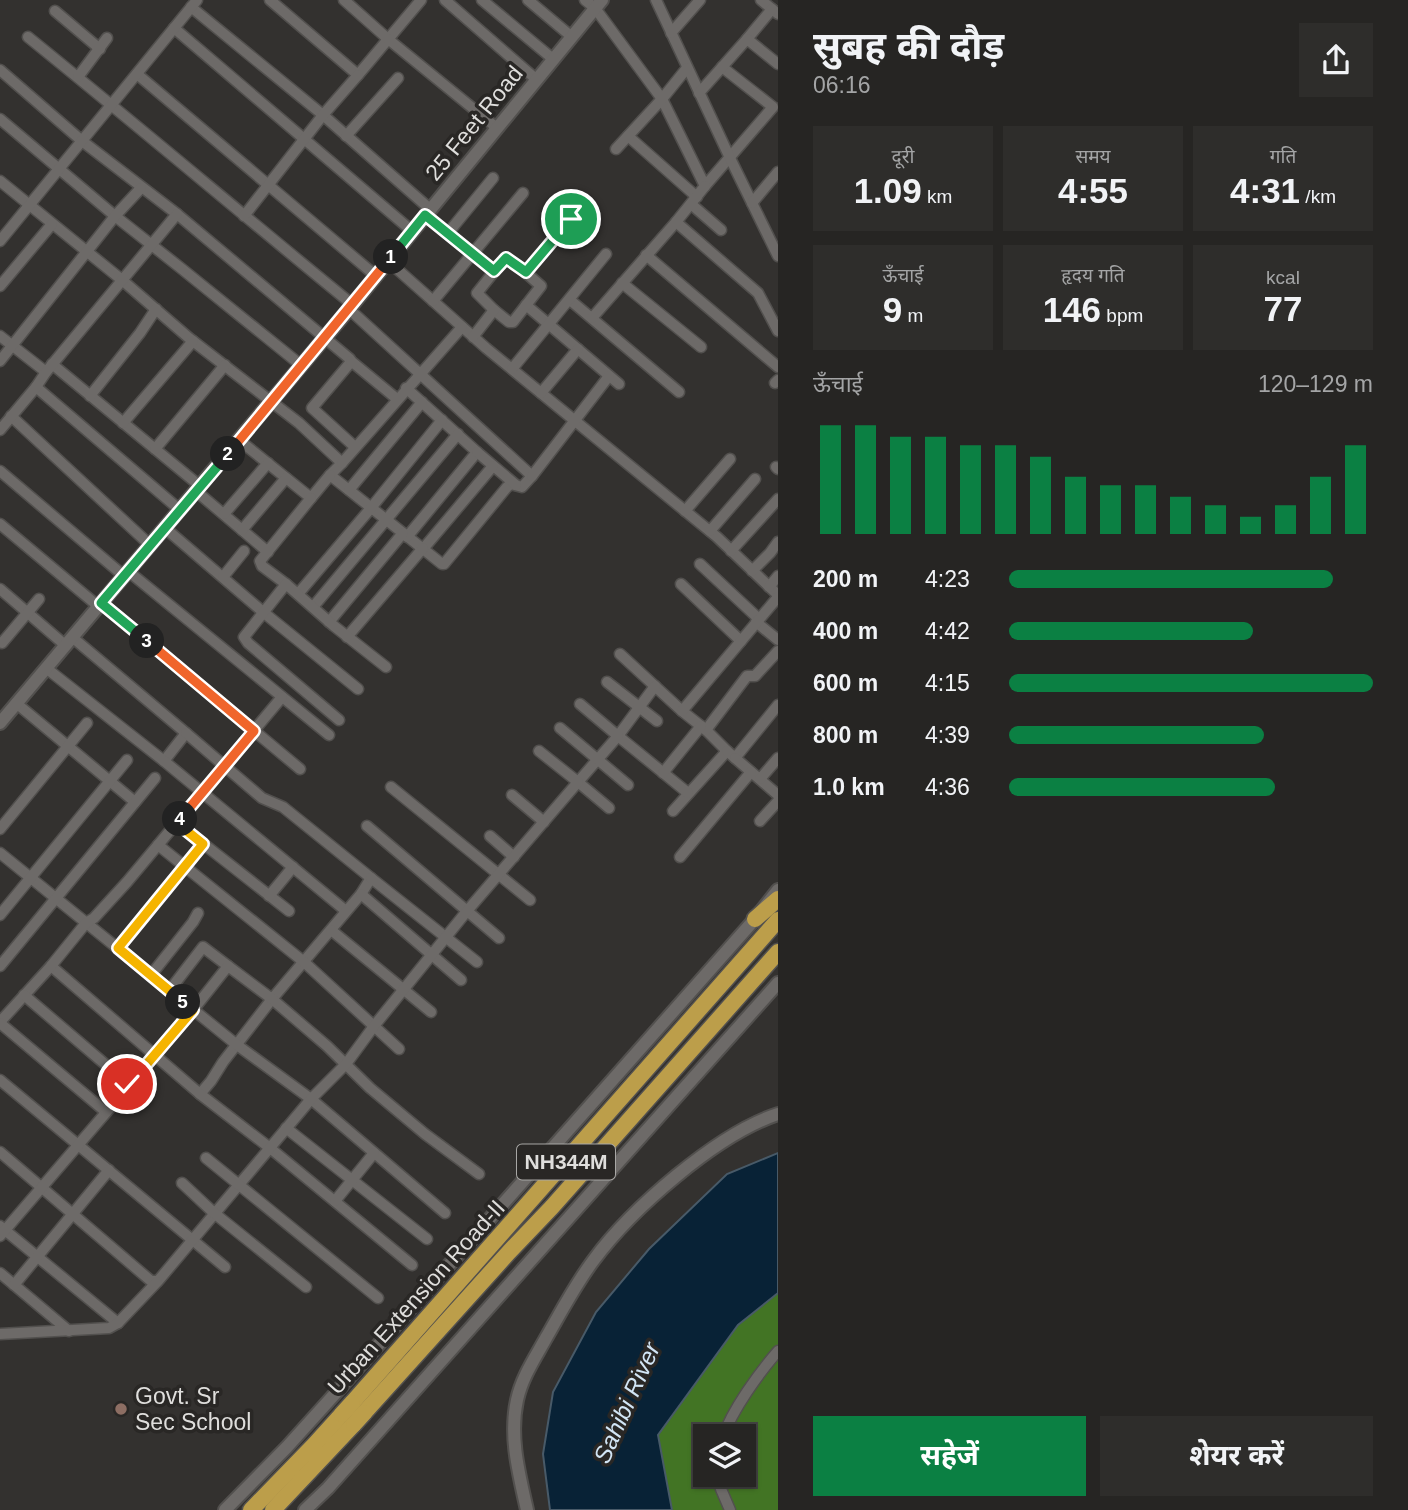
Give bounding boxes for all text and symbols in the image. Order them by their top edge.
button: share [1299,23,1373,97]
text: सुबह की दौड़ [813,25,1004,67]
street label: 25 Feet Road [420,61,528,185]
text: 06:16 [813,72,871,98]
text: दूरी [892,146,914,167]
text: समय [1075,146,1111,167]
text: गति [1270,146,1296,167]
text: 1.09 [854,171,922,210]
text: 4:55 [1058,171,1128,210]
text: 4:31 [1230,171,1300,210]
text: km [922,186,952,207]
text: /km [1300,186,1336,207]
pin [541,189,601,249]
icon: arrive [552,200,590,238]
pin: 1 [374,240,408,274]
text: 1 [385,246,396,267]
text: ऊँचाई [882,265,924,286]
text: हृदय गति [1061,265,1125,286]
text: kcal [1266,267,1300,288]
text: 77 [1264,289,1302,328]
text: 9 [883,290,902,329]
text: 146 [1043,290,1101,329]
text: m [902,305,923,326]
text: bpm [1101,305,1143,326]
text: ऊँचाई [813,371,863,397]
text: 120–129 m [1258,371,1373,397]
pin: 2 [210,436,246,472]
text: 2 [222,443,233,464]
text: 200 m [813,566,878,592]
text: 4:23 [925,566,970,592]
text: 400 m [813,618,878,644]
text: 4:42 [925,618,970,644]
pin: 3 [130,624,164,658]
text: 3 [141,630,152,651]
text: 600 m [813,670,878,696]
text: 4:15 [925,670,970,696]
text: 800 m [813,722,878,748]
text: 4:39 [925,722,970,748]
text: 1.0 km [813,774,885,800]
text: 4:36 [925,774,970,800]
pin: 4 [162,802,198,836]
text: 4 [174,808,185,829]
pin: 5 [166,984,200,1020]
text: 5 [177,991,188,1012]
pin [97,1054,157,1114]
icon: check [108,1065,146,1103]
road number: NH344M [517,1144,615,1180]
street label: Urban Extension Road-II [322,1195,510,1399]
water label: Sahibi River [588,1337,666,1467]
place label: Govt. Sr Sec School [135,1383,251,1435]
marker: Govt. Sr Sec School [113,1401,129,1417]
button: सहेजें [813,1416,1086,1496]
button: शेयर करें [1100,1416,1373,1496]
map controls [693,1424,756,1487]
button: layers [693,1424,756,1487]

